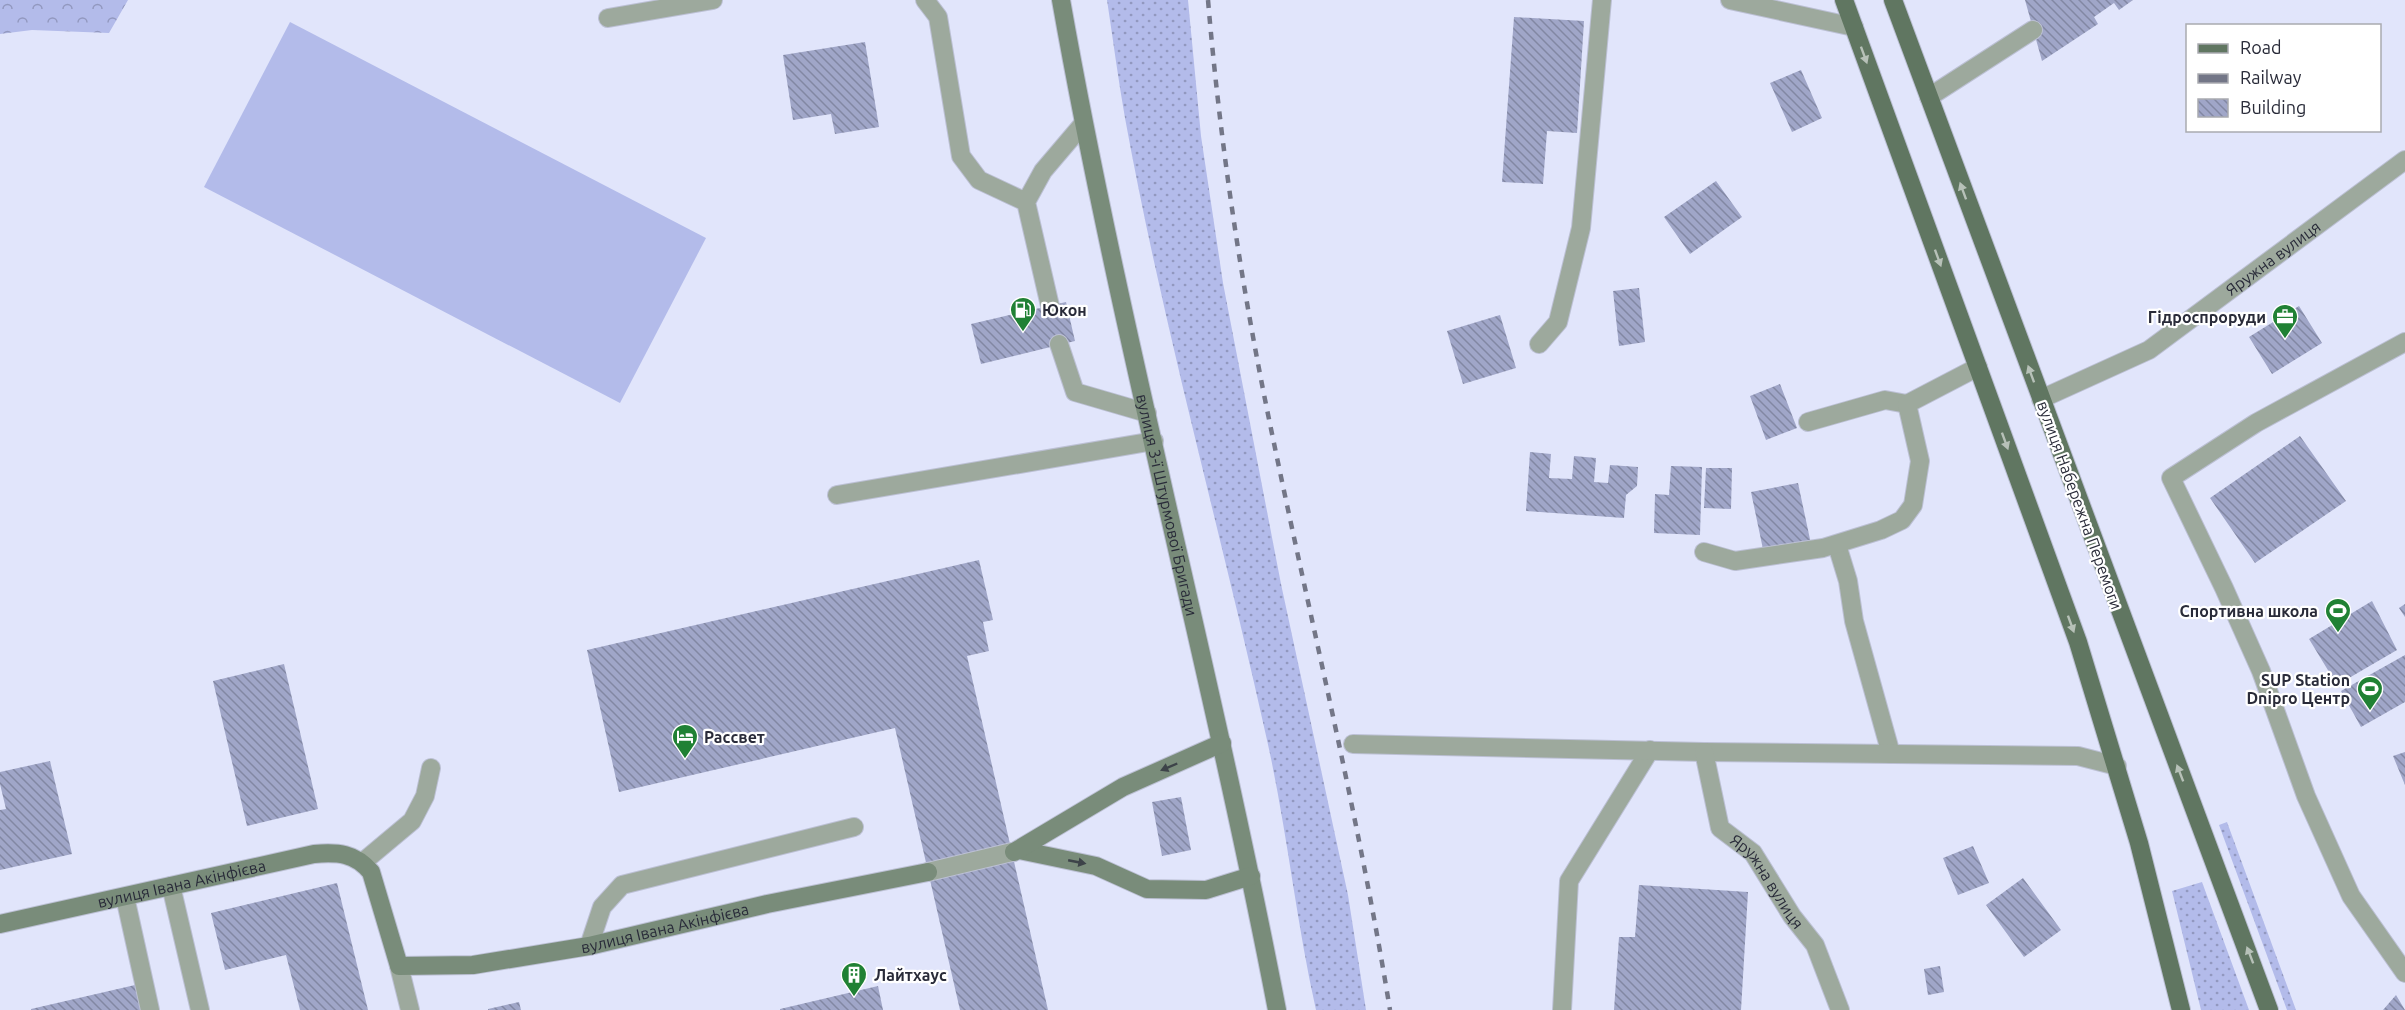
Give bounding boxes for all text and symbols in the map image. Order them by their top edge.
legend [2186,24,2381,132]
text: Road [2240,37,2282,57]
one-way arrow [1860,46,1870,64]
text: Railway [2240,67,2302,87]
text: Building [2240,97,2306,117]
one-way arrow [1958,182,1968,200]
street label: Яружна вулиця [2222,217,2324,299]
one-way arrow [1934,249,1943,267]
fuel station icon: Юкон [1008,295,1038,333]
place label: Юкон [1042,301,1087,319]
office icon: Гідроспроруди [2270,302,2300,340]
place label: Гідроспроруди [2148,308,2266,326]
one-way arrow [2026,364,2036,382]
street label: вулиця 3-ї Штурмової Бригади [1133,392,1201,618]
street label: вулиця Набережна Перемоги [2034,398,2126,612]
one-way arrow [2000,432,2010,450]
sports icon: Спортивна школа [2323,596,2353,634]
place label: Спортивна школа [2180,602,2318,620]
one-way arrow [2067,615,2077,633]
place label: SUP Station Dnipro Центр [2246,671,2350,707]
sports icon: SUP Station Dnipro Центр [2355,674,2385,712]
hotel icon: Рассвет [670,722,700,760]
place label: Рассвет [704,728,765,746]
one-way arrow [1160,763,1178,772]
one-way arrow [2175,763,2185,781]
street label: Яружна вулиця [1727,830,1807,932]
street label: вулиця Івана Акінфієва [96,856,267,911]
one-way arrow [1067,858,1086,867]
street label: вулиця Івана Акінфієва [580,900,751,956]
one-way arrow [2244,946,2254,964]
building icon: Лайтхаус [839,960,869,998]
place label: Лайтхаус [874,966,947,984]

